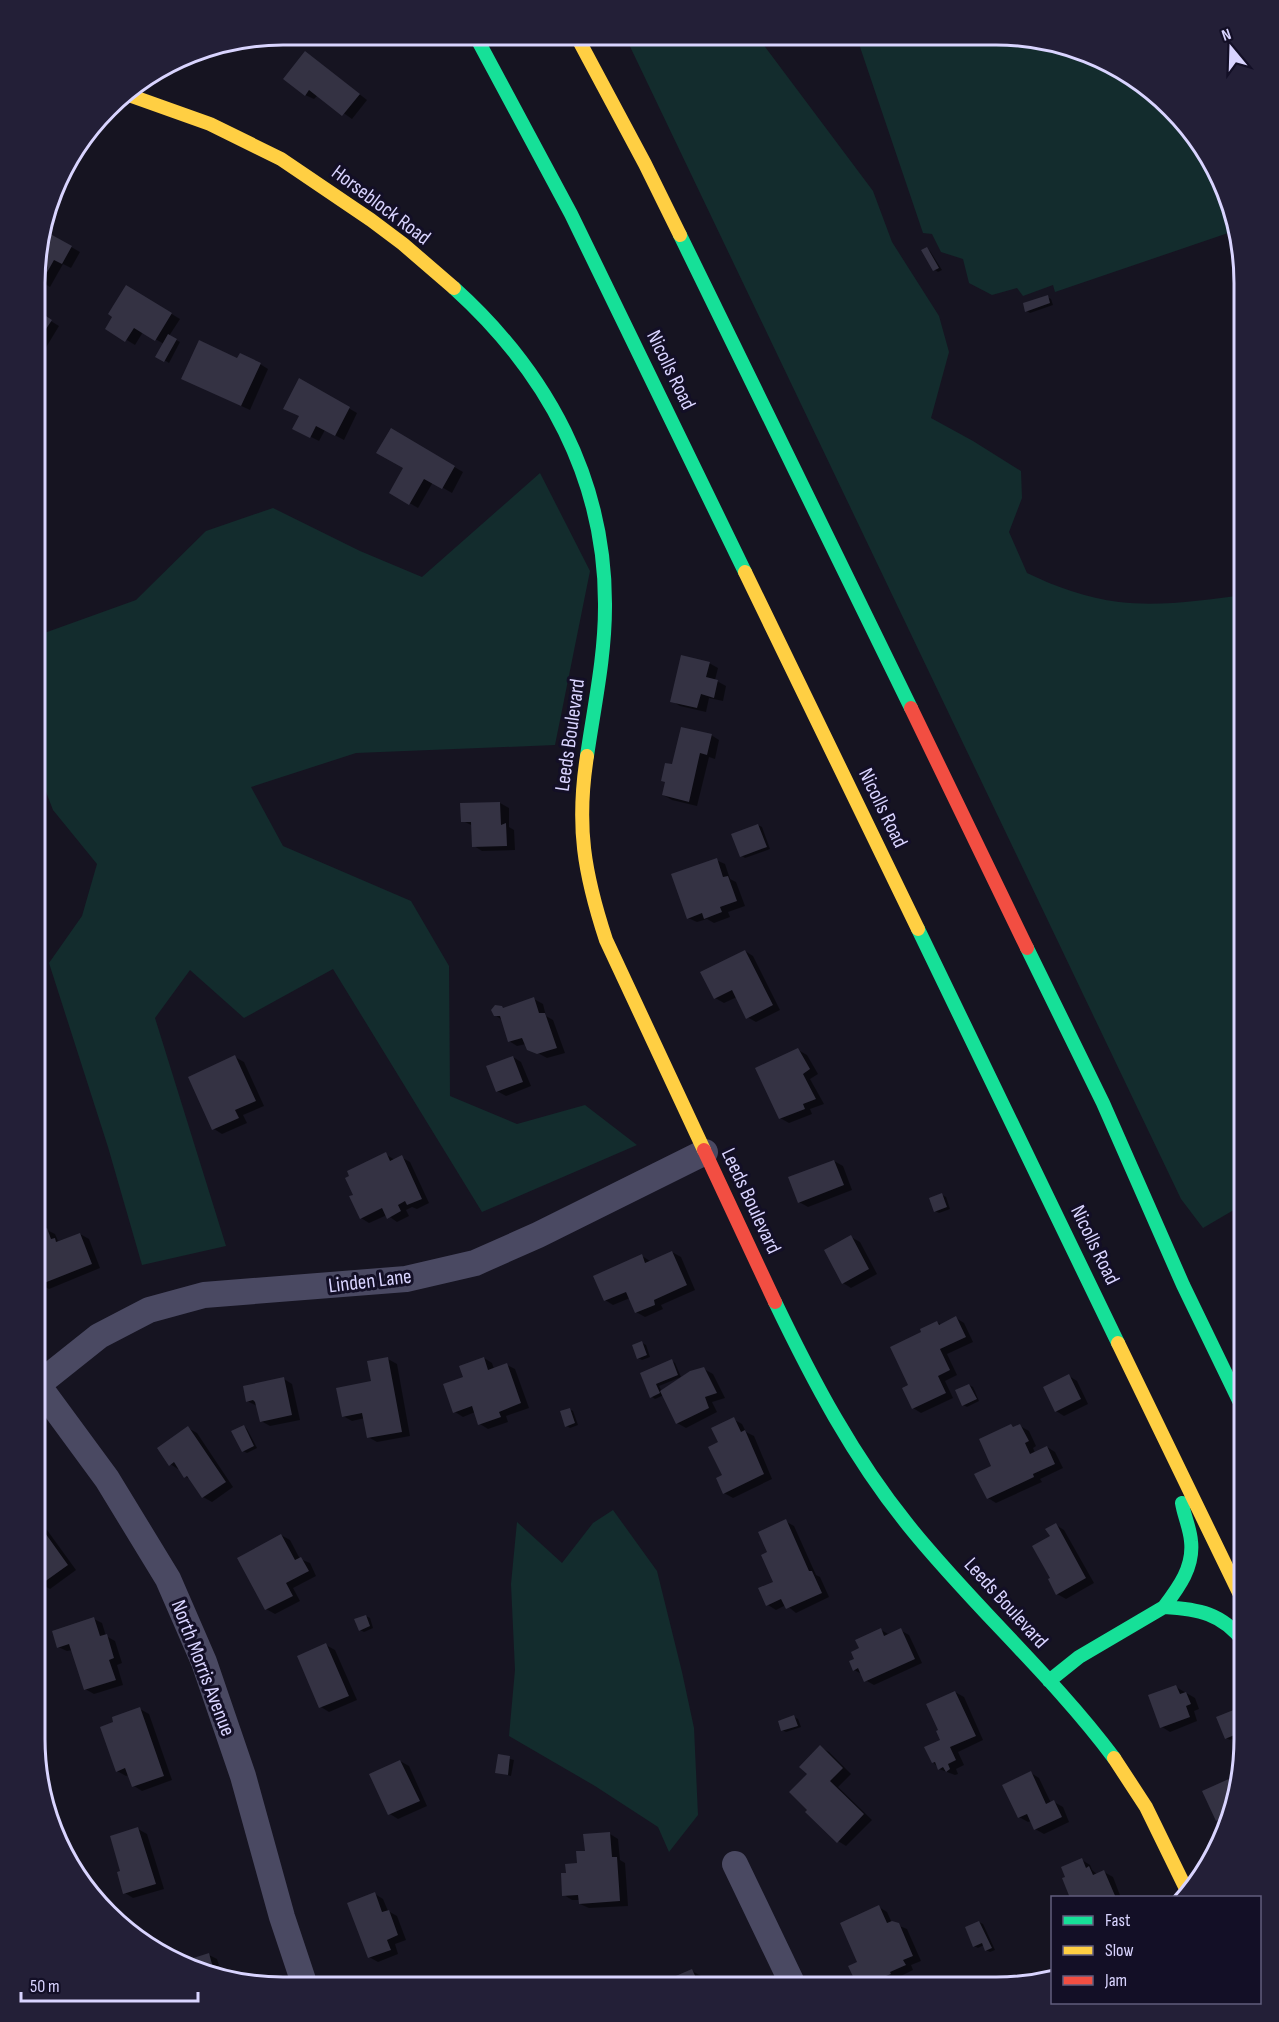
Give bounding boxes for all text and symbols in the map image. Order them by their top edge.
north arrow [1201,18,1261,78]
text: N [1219,25,1234,46]
street label: Horseblock Road [327,160,435,250]
street label: Nicolls Road [641,326,701,414]
street label: Leeds Boulevard [550,677,590,793]
street label: Nicolls Road [853,764,913,852]
street label: Leeds Boulevard [716,1144,786,1258]
street label: Nicolls Road [1065,1201,1125,1289]
street label: Linden Lane [327,1264,413,1298]
street label: Leeds Boulevard [959,1552,1053,1654]
street label: North Morris Avenue [166,1596,240,1740]
legend [1051,1896,1261,2004]
text: Fast [1105,1910,1131,1931]
text: Slow [1105,1940,1134,1961]
scale bar [21,1965,198,2003]
text: Jam [1104,1970,1127,1991]
text: 50 m [30,1976,60,1997]

